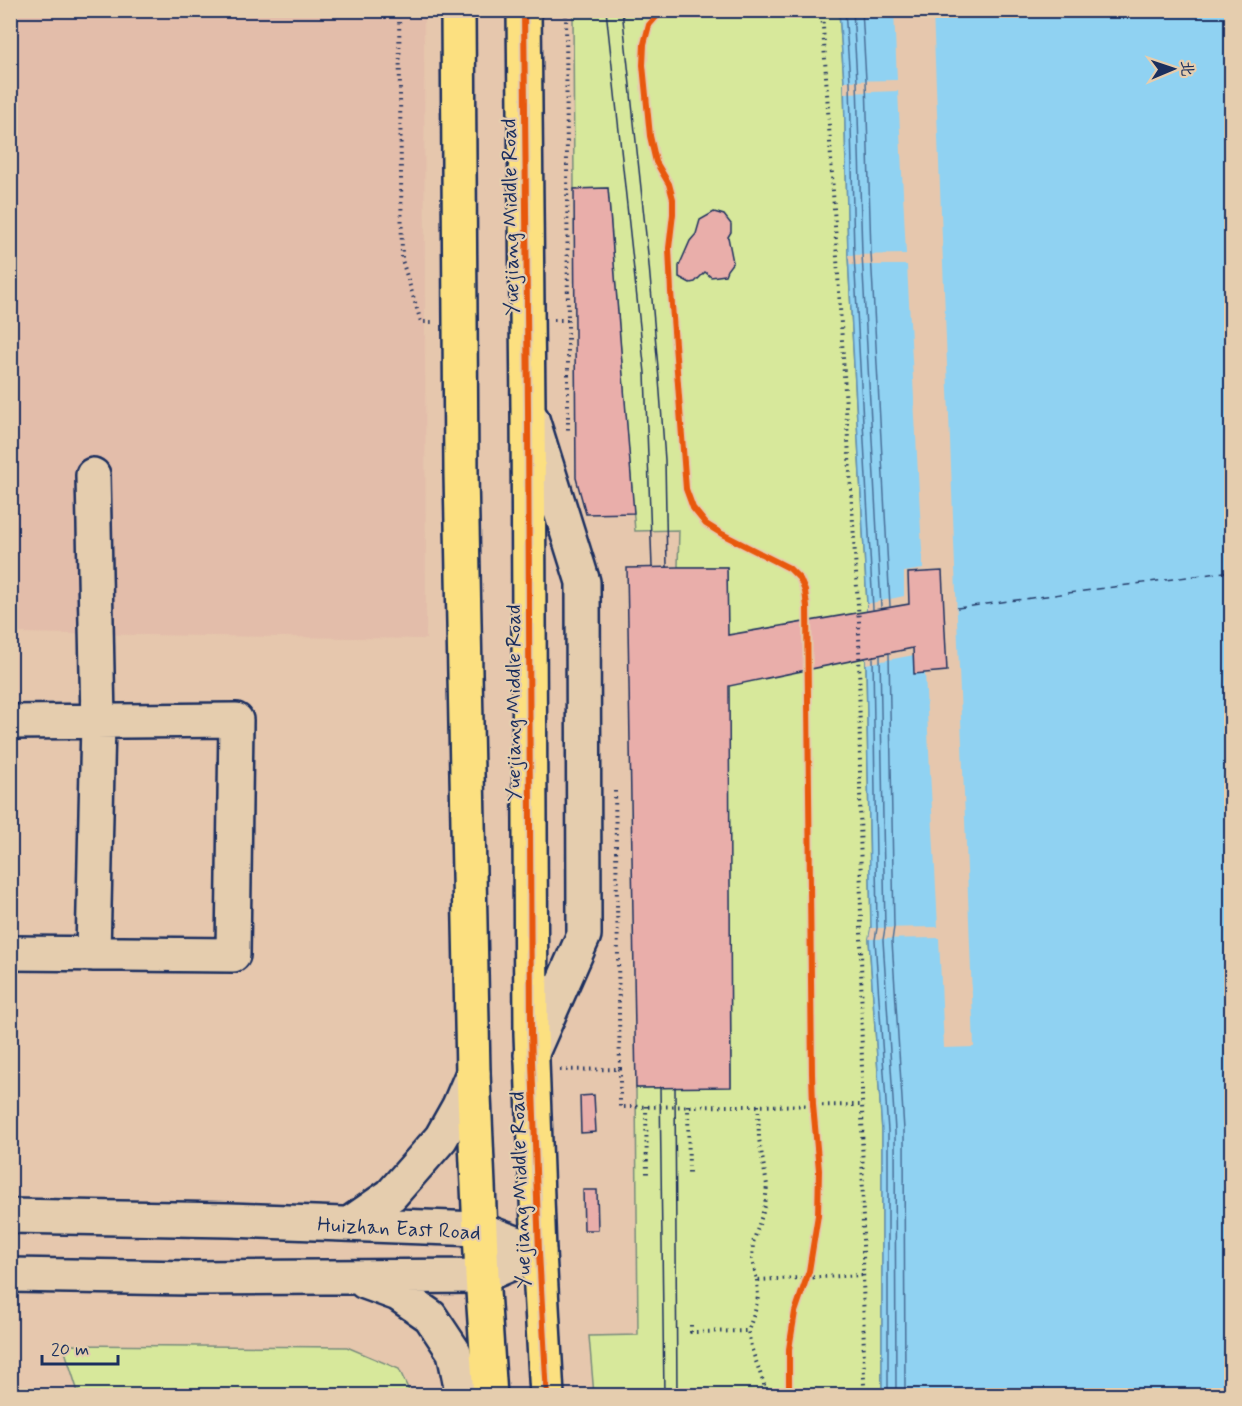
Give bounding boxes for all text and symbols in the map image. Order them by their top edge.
north arrow [1143,39,1203,99]
text: 北 [1176,60,1197,77]
street label: Yuejiang Middle Road [495,118,527,316]
street label: Yuejiang Middle Road [500,604,528,802]
street label: Yuejiang Middle Road [504,1091,538,1289]
street label: Huizhan East Road [317,1211,481,1247]
scale bar [42,1328,118,1366]
text: 20 m [51,1338,89,1362]

